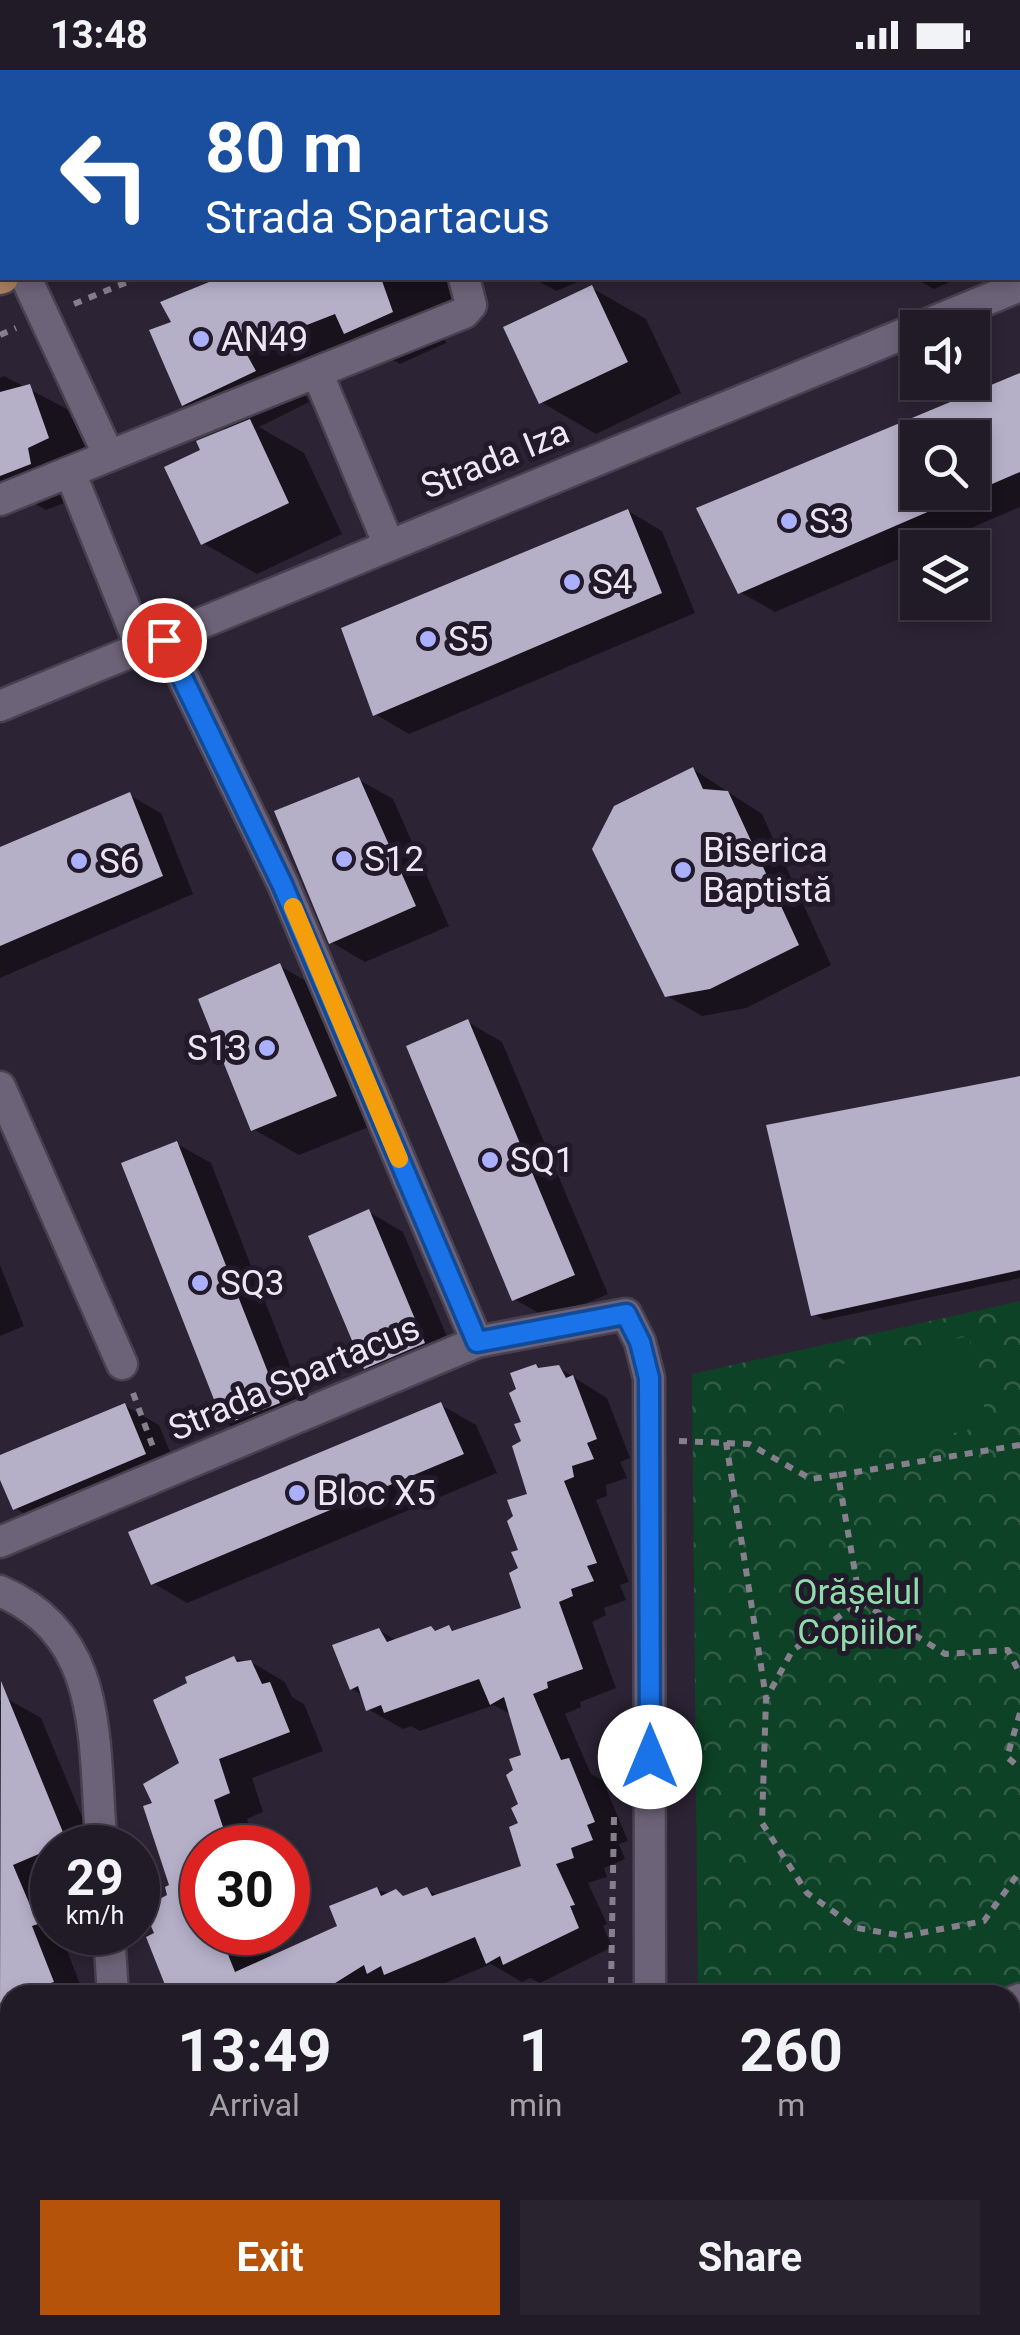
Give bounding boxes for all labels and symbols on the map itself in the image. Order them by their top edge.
place label: AN49 [221,319,308,360]
marker: AN49 [190,328,212,350]
street label: Strada Iza [415,411,575,508]
place label: S3 [809,501,849,542]
marker: S3 [778,510,800,532]
place label: S4 [592,562,632,603]
marker: S4 [561,571,583,593]
pin [122,598,207,683]
place label: S5 [448,619,488,660]
marker: S5 [417,628,439,650]
place label: Biserica Baptistă [703,830,832,911]
place label: S12 [364,839,424,880]
place label: S6 [99,841,139,882]
marker: S12 [333,848,355,870]
marker: S6 [68,850,90,872]
marker: Biserica Baptistă [672,859,694,881]
place label: S13 [187,1028,247,1069]
marker: S13 [256,1037,278,1059]
place label: SQ1 [510,1140,575,1181]
marker: SQ1 [479,1149,501,1171]
place label: SQ3 [220,1263,285,1304]
marker: SQ3 [189,1272,211,1294]
street label: Strada Spartacus [163,1307,426,1450]
place label: Bloc X5 [317,1473,436,1514]
marker: Bloc X5 [286,1482,308,1504]
park label: Orășelul Copiilor [793,1572,921,1653]
position arrow [598,1705,702,1809]
speed limit sign: 30 [180,1825,310,1955]

